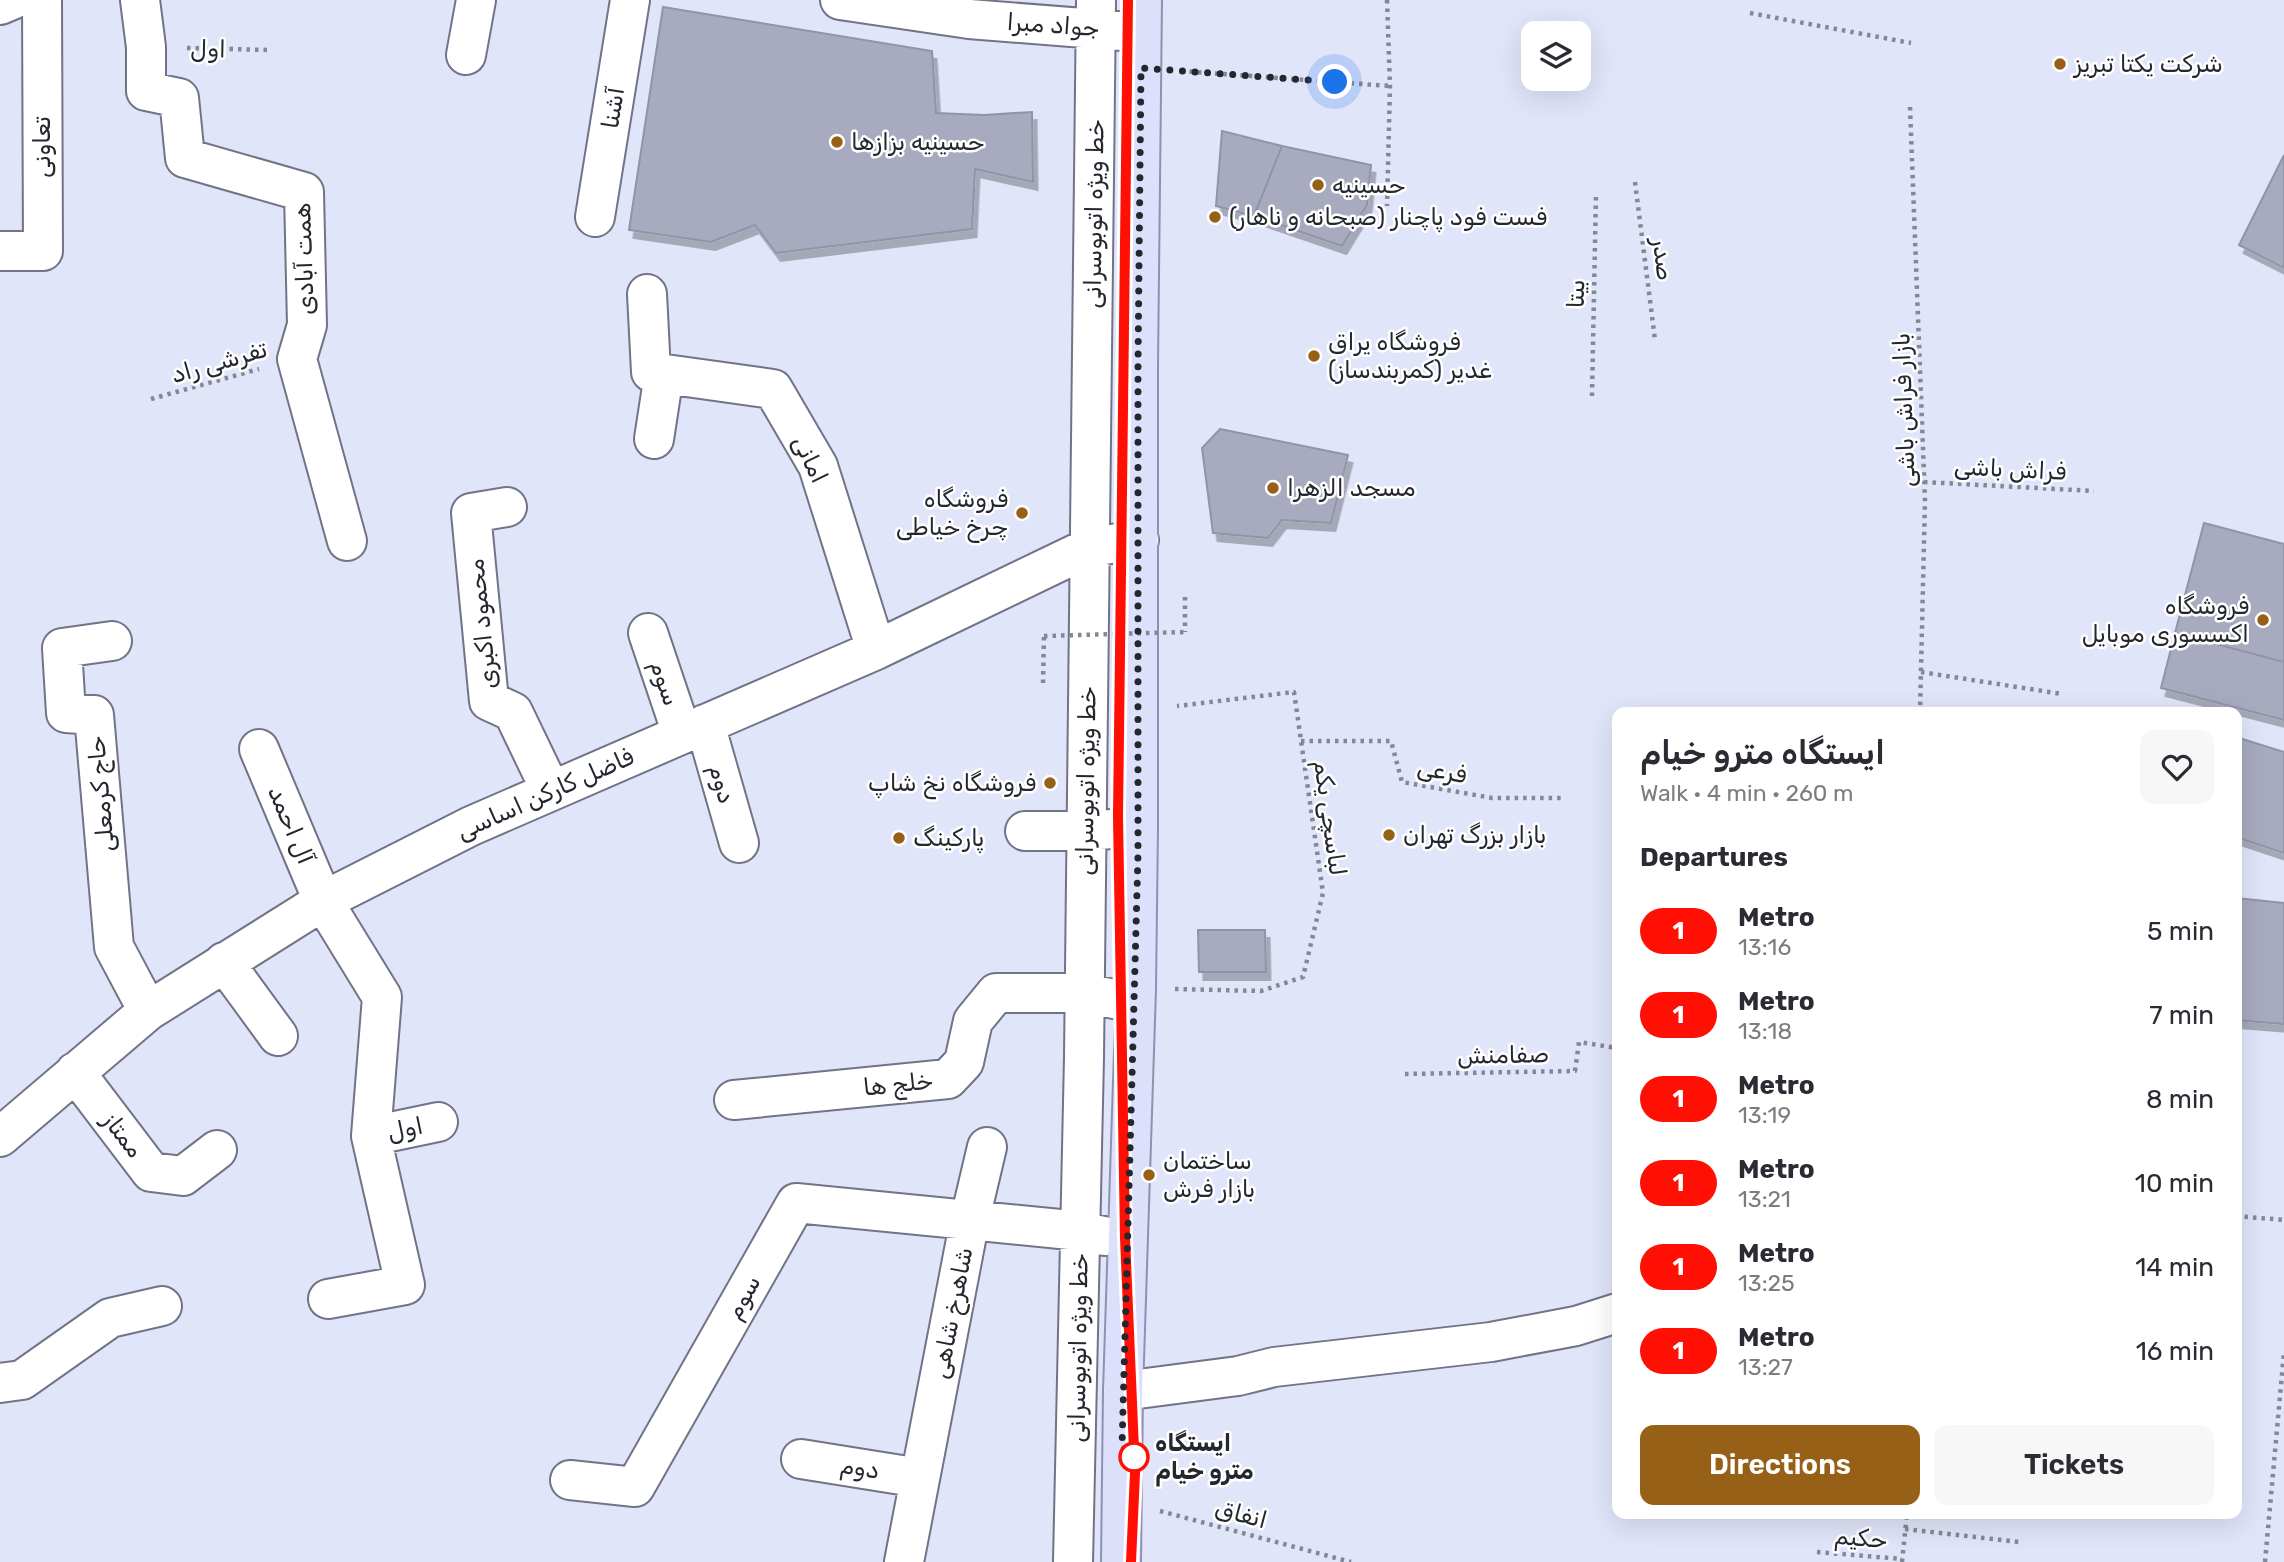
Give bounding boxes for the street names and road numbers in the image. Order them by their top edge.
street label: جواد مبرا [1006,8,1100,42]
street label: اول [190,35,226,63]
street label: آشنا [596,85,630,131]
street label: تعاونی [28,116,56,178]
street label: خط ویژه اتوبوسرانی [1078,119,1110,309]
street label: همت آبادی [288,202,320,316]
street label: صدر [1646,234,1679,282]
street label: بیتا [1562,279,1590,309]
street label: بازار فراش باشی [1887,332,1921,488]
street label: تفرشی راد [168,335,270,389]
street label: امانی [787,430,833,488]
street label: فراش باشی [1953,452,2067,486]
street label: محمود اکبری [461,557,503,691]
street label: سوم [642,657,686,710]
street label: خط ویژه اتوبوسرانی [1070,686,1102,876]
street label: حاج کرمعلی [82,735,122,853]
street label: فاضل کارکن اساسی [452,742,638,846]
street label: فرعی [1415,753,1469,789]
street label: لباسچی یکم [1307,759,1352,878]
street label: دوم [701,761,741,807]
street label: آل احمد [262,782,320,868]
street label: صفامنش [1457,1040,1549,1070]
street label: خلج ها [862,1066,935,1105]
street label: ممتاز [95,1105,149,1163]
street label: اول [385,1112,425,1146]
street label: شاهرخ شاهی [926,1245,980,1381]
street label: خط ویژه اتوبوسرانی [1062,1253,1094,1443]
street label: سوم [720,1270,768,1325]
street label: دوم [838,1451,881,1487]
street label: انفاق [1212,1494,1270,1534]
street label: حکیم [1833,1522,1889,1555]

